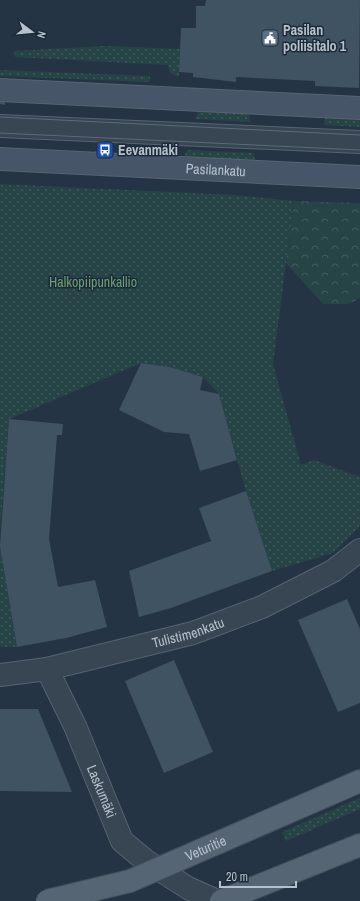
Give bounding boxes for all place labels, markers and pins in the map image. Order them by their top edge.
place label: Pasilan poliisitalo 1 [283,21,347,55]
public building icon: Pasilan poliisitalo 1 [260,28,280,48]
bus stop icon: Eevanmäki [95,140,115,160]
place label: Eevanmäki [118,141,178,159]

